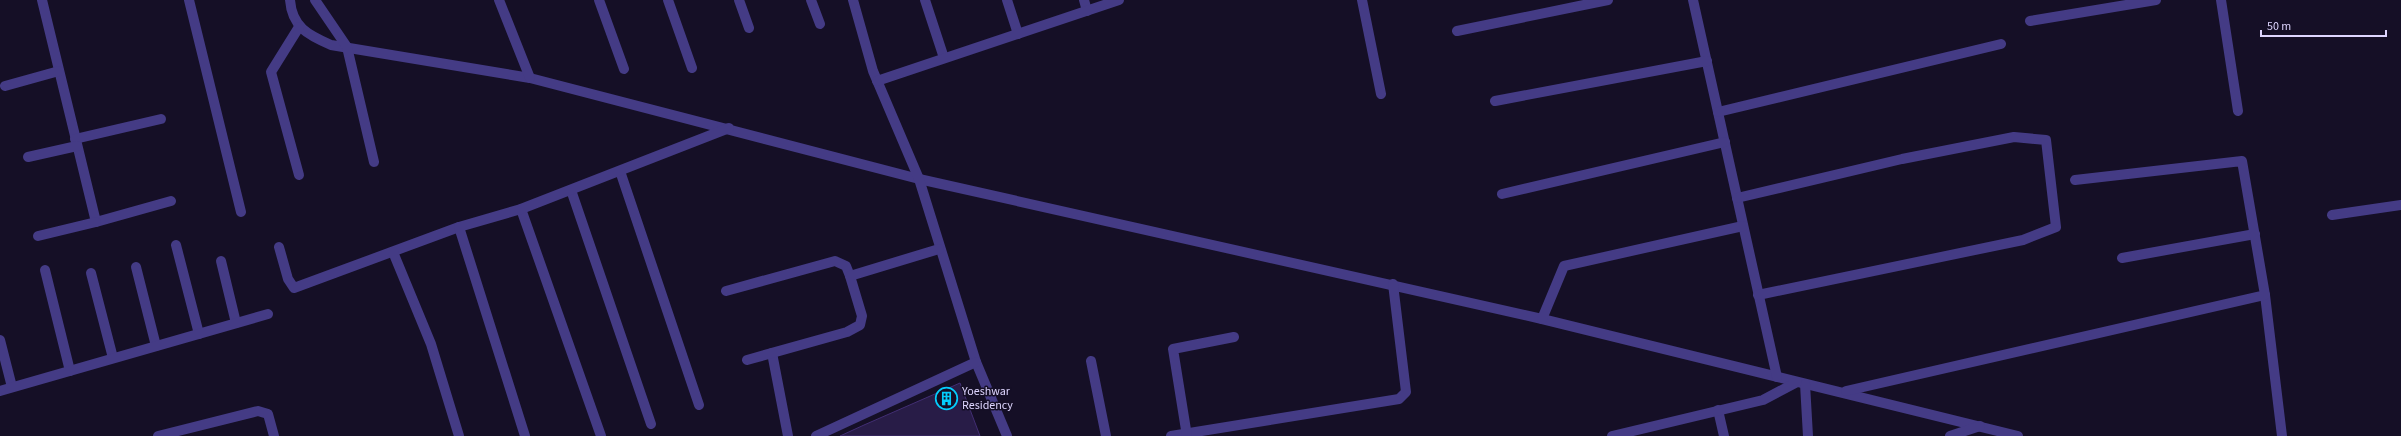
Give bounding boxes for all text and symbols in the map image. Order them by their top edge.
scale bar [2261,12,2386,38]
text: 50 m [2267,18,2291,35]
place label: Yoeshwar Residency [961,383,1013,414]
building icon: Yoeshwar Residency [933,385,959,411]

